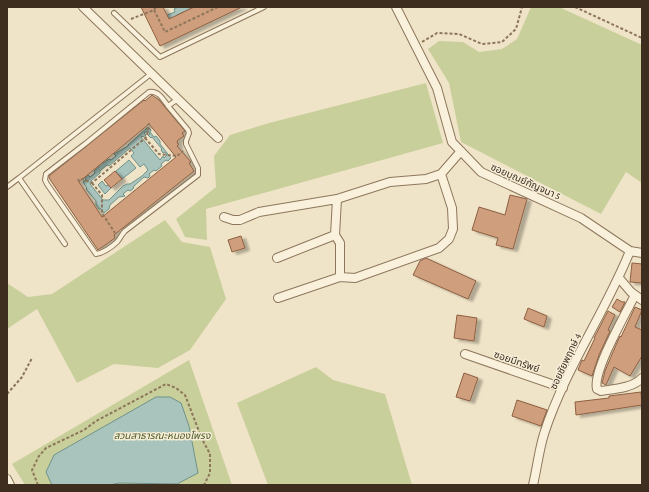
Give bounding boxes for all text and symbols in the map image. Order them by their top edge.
street label: ซอยบุณย์กัญจนา 5 [489,161,563,203]
street label: ซอยชัยพฤกษ์ 4 [548,331,583,391]
street label: ซอยมีทรัพย์ [493,349,541,374]
park label: สวนสาธารณะหนองโพรง [114,430,211,441]

